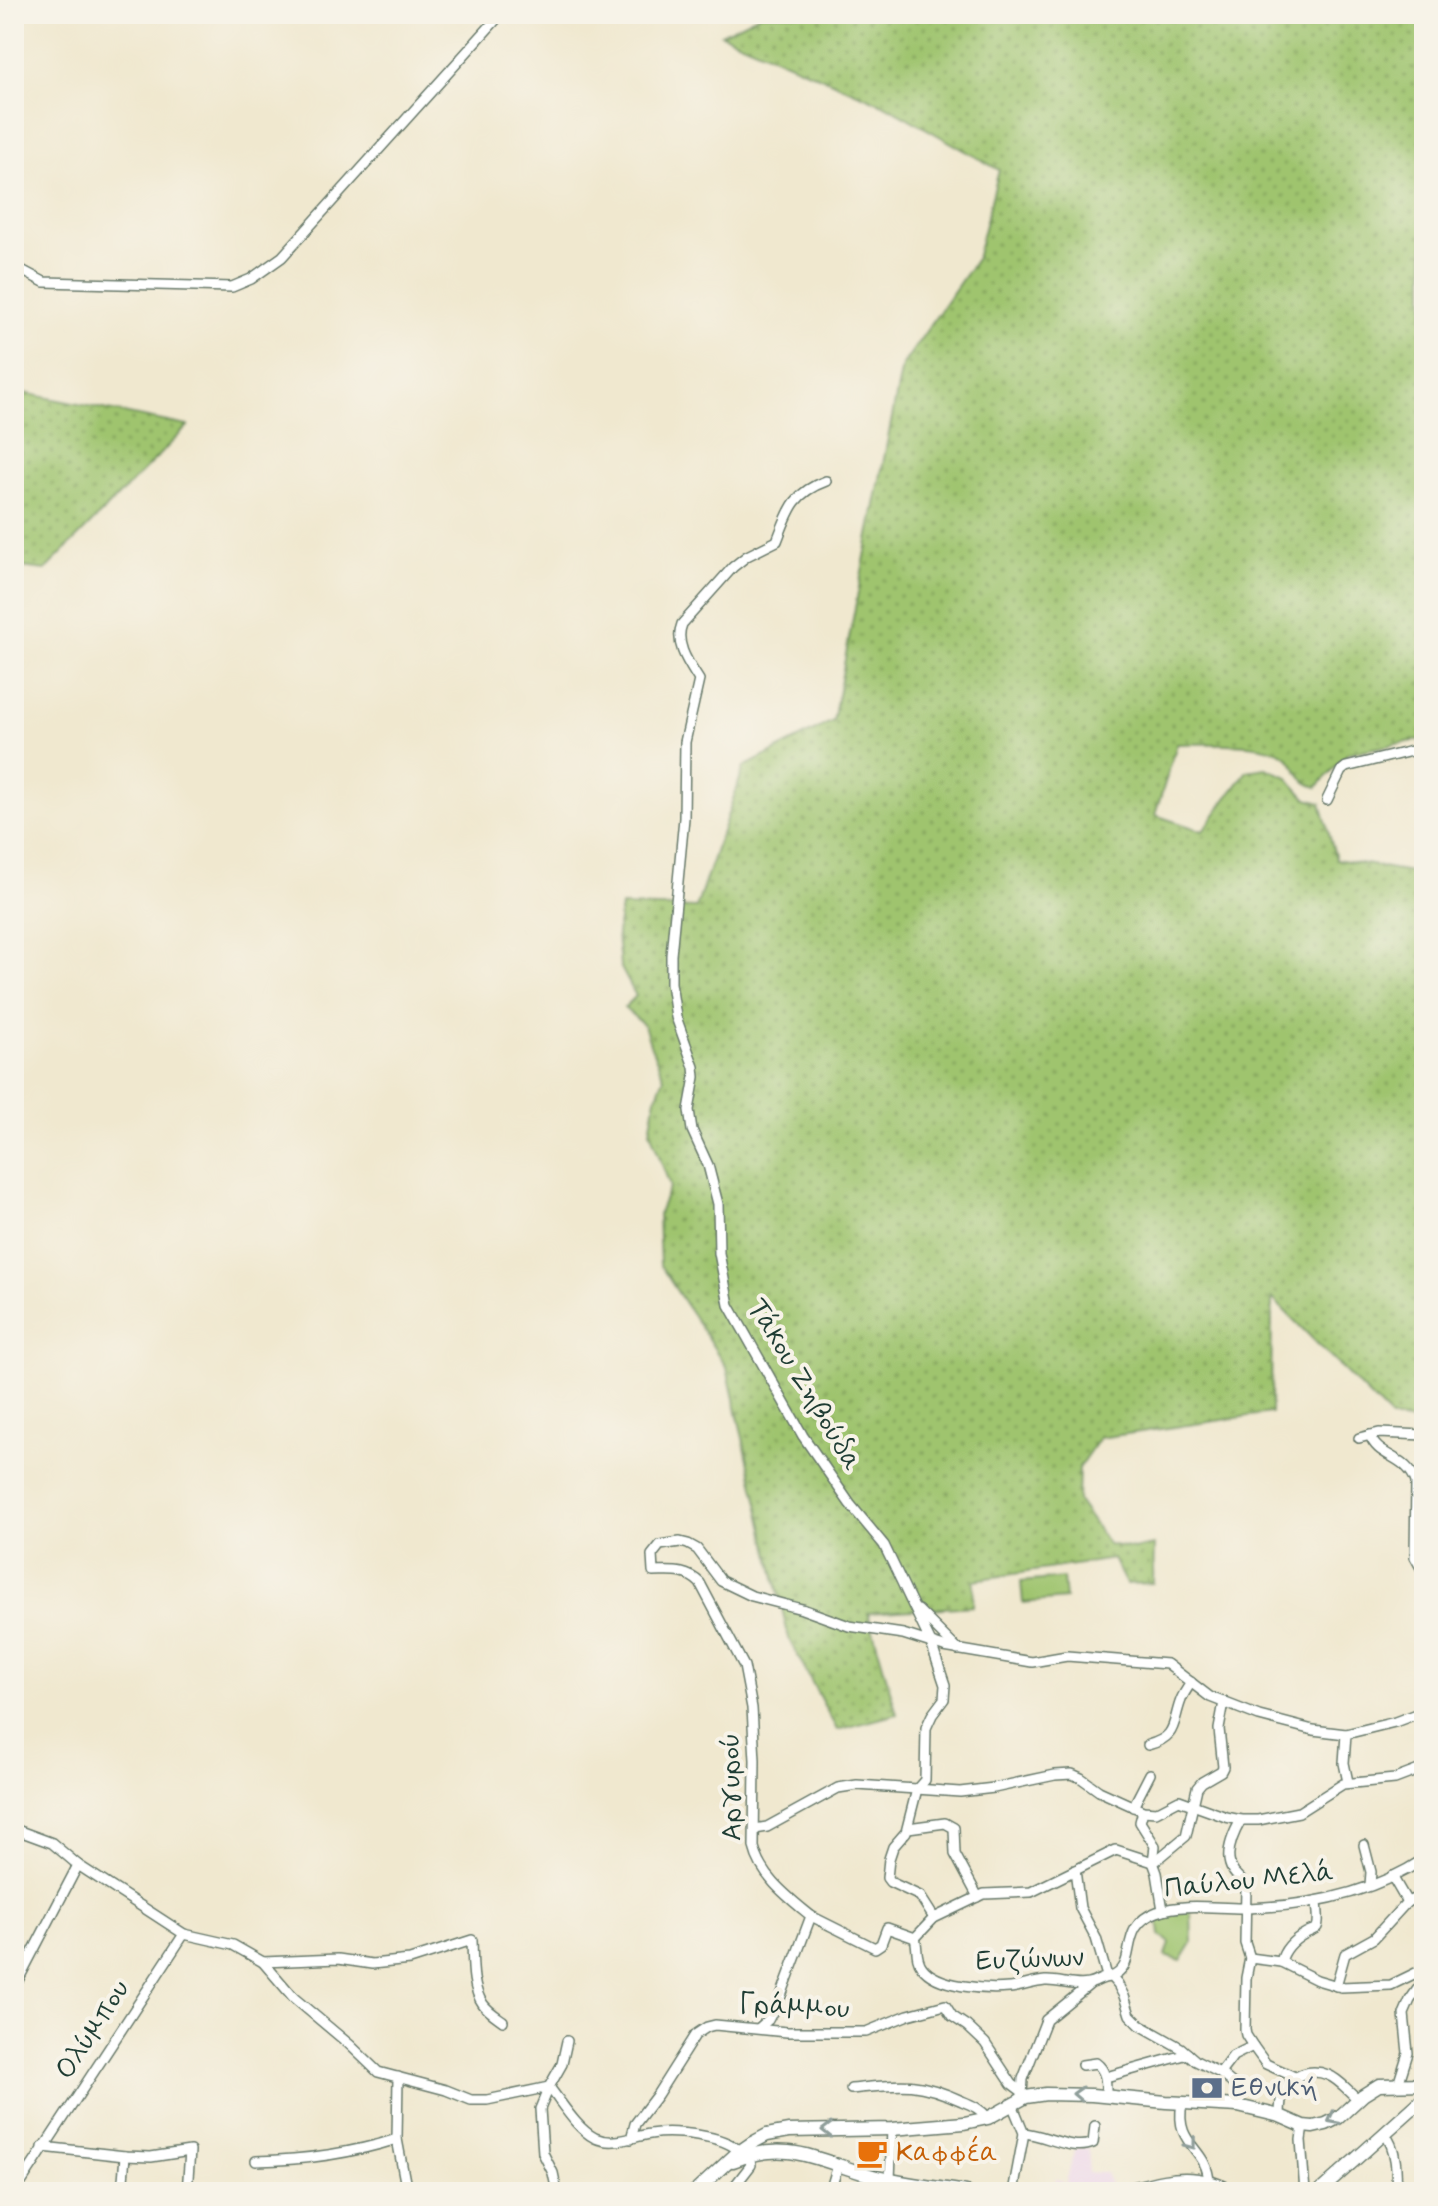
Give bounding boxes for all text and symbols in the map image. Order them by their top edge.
street label: Τάκου Ζηβούδα [738,1292,870,1478]
street label: Αργυρού [713,1733,751,1841]
street label: Παύλου Μελά [1163,1854,1335,1908]
street label: Ευζώνων [975,1940,1085,1980]
street label: Ολύμπου [47,1973,139,2087]
street label: Γράμμου [738,1986,850,2028]
place label: Εθνική [1231,2070,1318,2107]
bank icon: Εθνική [1190,2071,1224,2105]
one-way arrow [1071,2086,1084,2103]
one-way arrow [1326,2110,1341,2125]
one-way arrow [820,2121,833,2139]
place label: Καφφέα [896,2135,998,2172]
one-way arrow [1181,2135,1195,2149]
cafe icon: Καφφέα [855,2136,889,2170]

